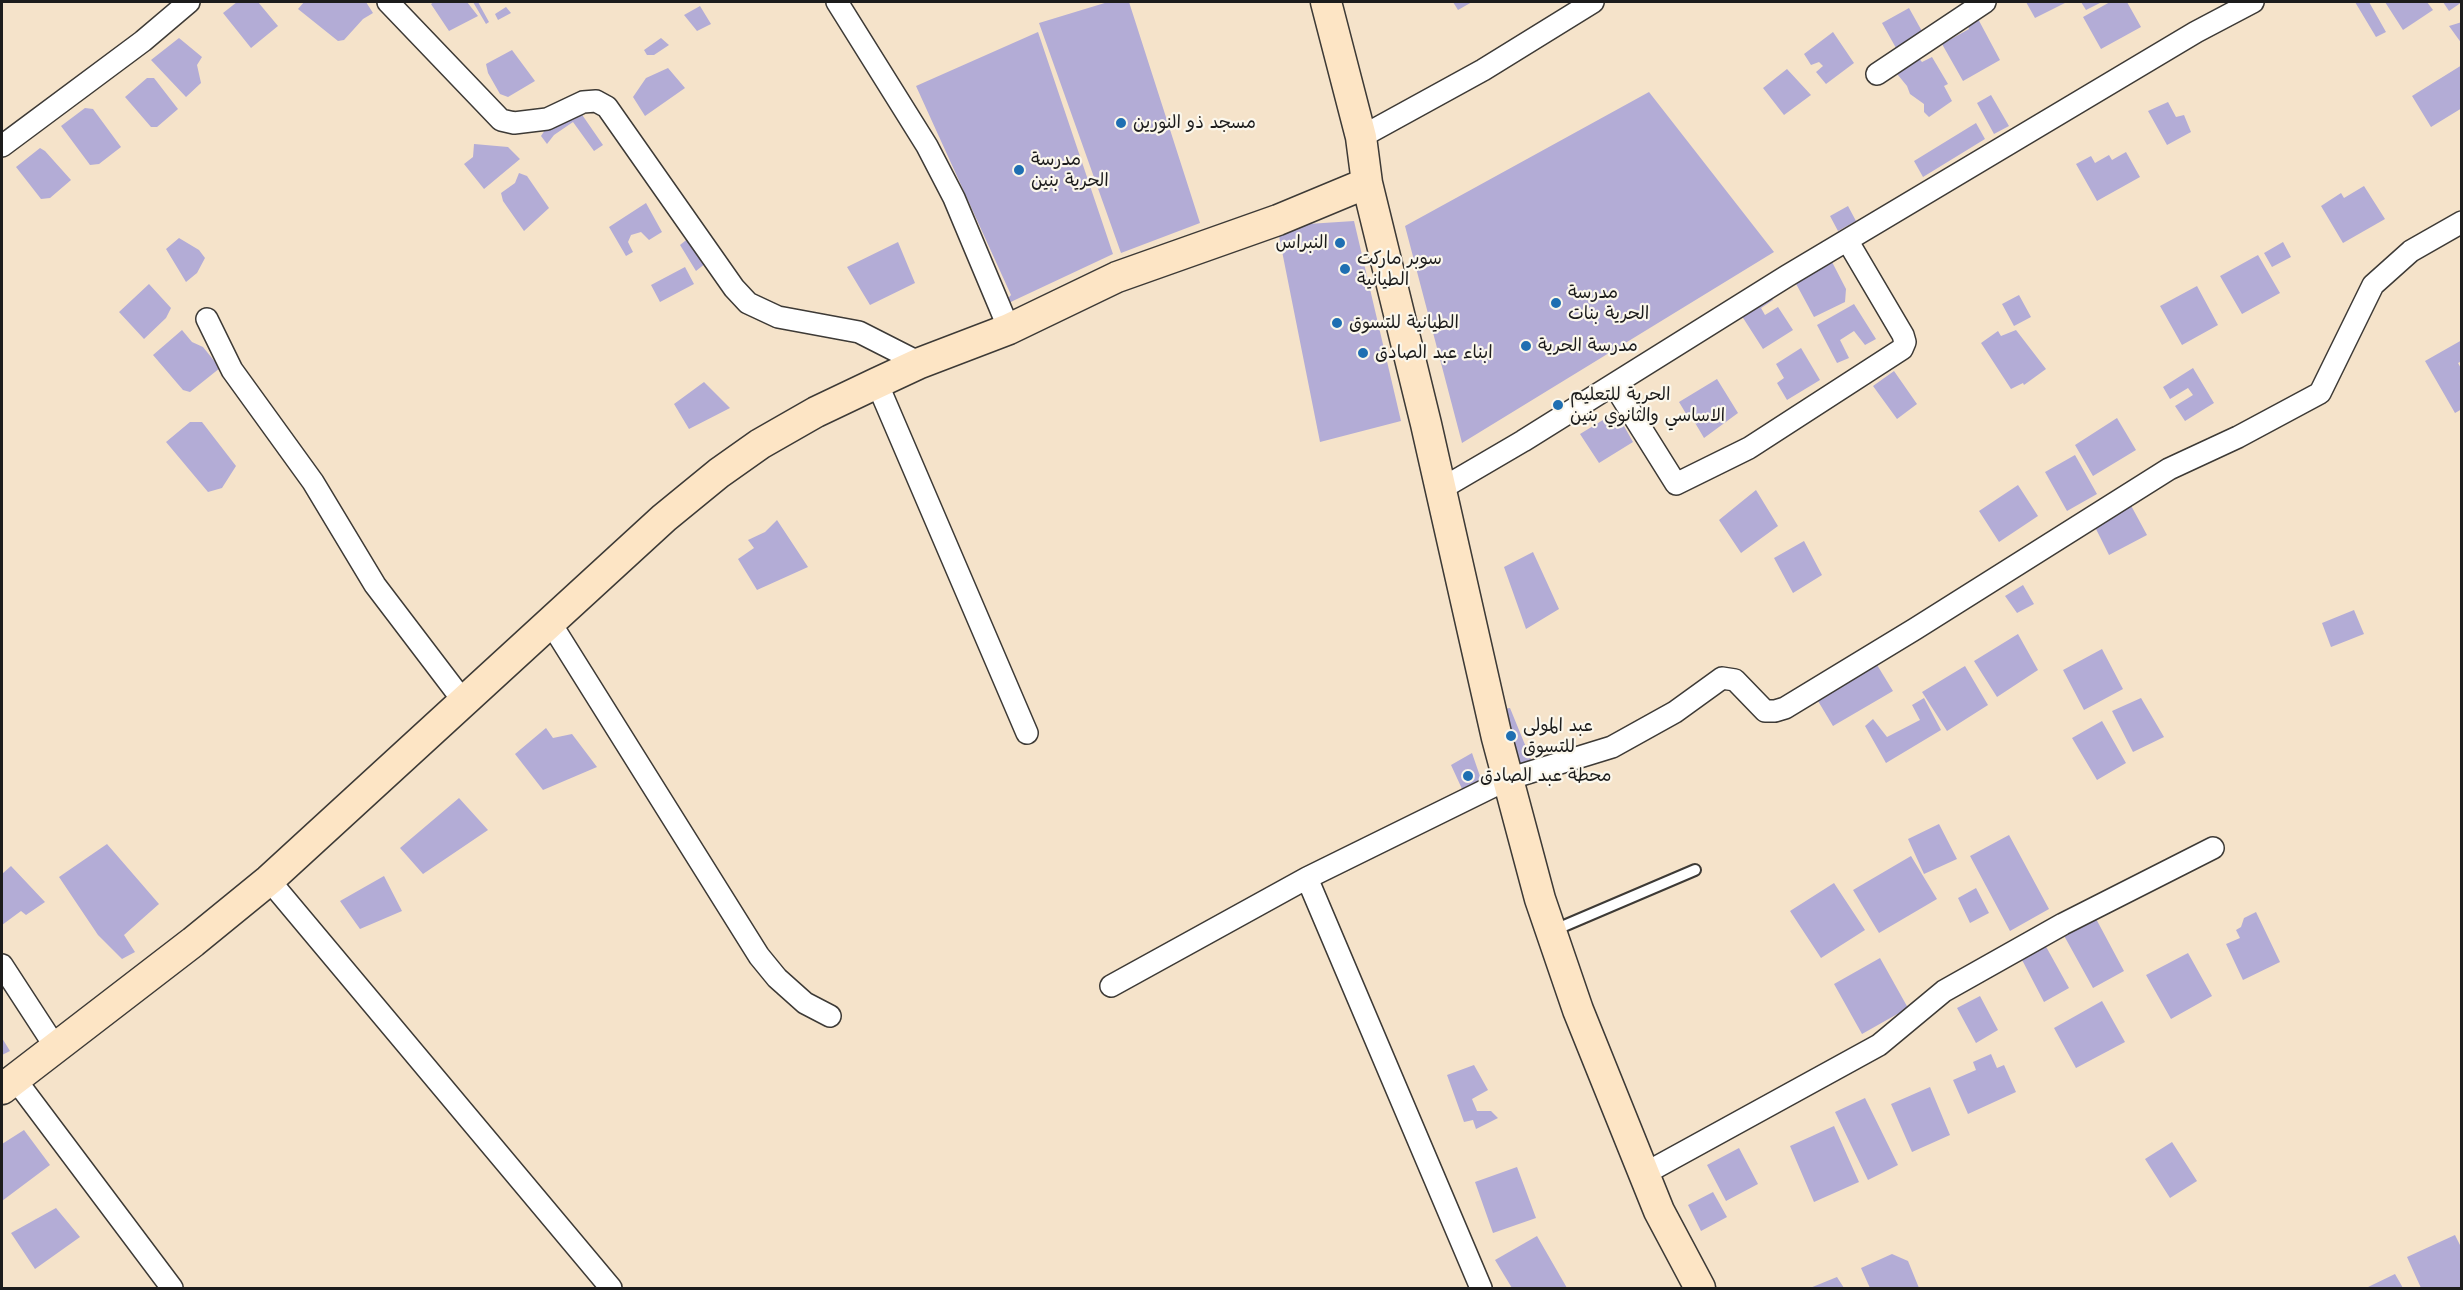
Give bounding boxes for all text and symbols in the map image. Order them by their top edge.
place label: مسجد ذو النورين [1133,112,1256,134]
marker: مسجد ذو النورين [1114,116,1128,130]
place label: مدرسة الحرية بنين [1031,149,1109,192]
marker: مدرسة الحرية بنين [1012,163,1026,177]
place label: النبراس [1276,232,1328,254]
marker: النبراس [1333,236,1347,250]
place label: سوبر ماركت الطيانية [1357,248,1442,290]
marker: سوبر ماركت الطيانية [1338,262,1352,276]
place label: مدرسة الحرية بنات [1568,282,1649,324]
marker: مدرسة الحرية بنات [1549,296,1563,310]
place label: الطيانية للتسوق [1349,312,1459,334]
marker: الطيانية للتسوق [1330,316,1344,330]
place label: مدرسة الحرية [1538,335,1638,357]
marker: مدرسة الحرية [1519,339,1533,353]
place label: ابناء عبد الصادق [1375,342,1493,364]
marker: ابناء عبد الصادق [1356,346,1370,360]
place label: الحرية للتعليم الاساسي والثانوي بنين [1570,384,1725,426]
marker: الحرية للتعليم الاساسي والثانوي بنين [1551,398,1565,412]
place label: عبد المولى للتسوق [1523,715,1593,758]
marker: عبد المولى للتسوق [1504,729,1518,743]
place label: محطة عبد الصادق [1480,765,1612,787]
marker: محطة عبد الصادق [1461,769,1475,783]

